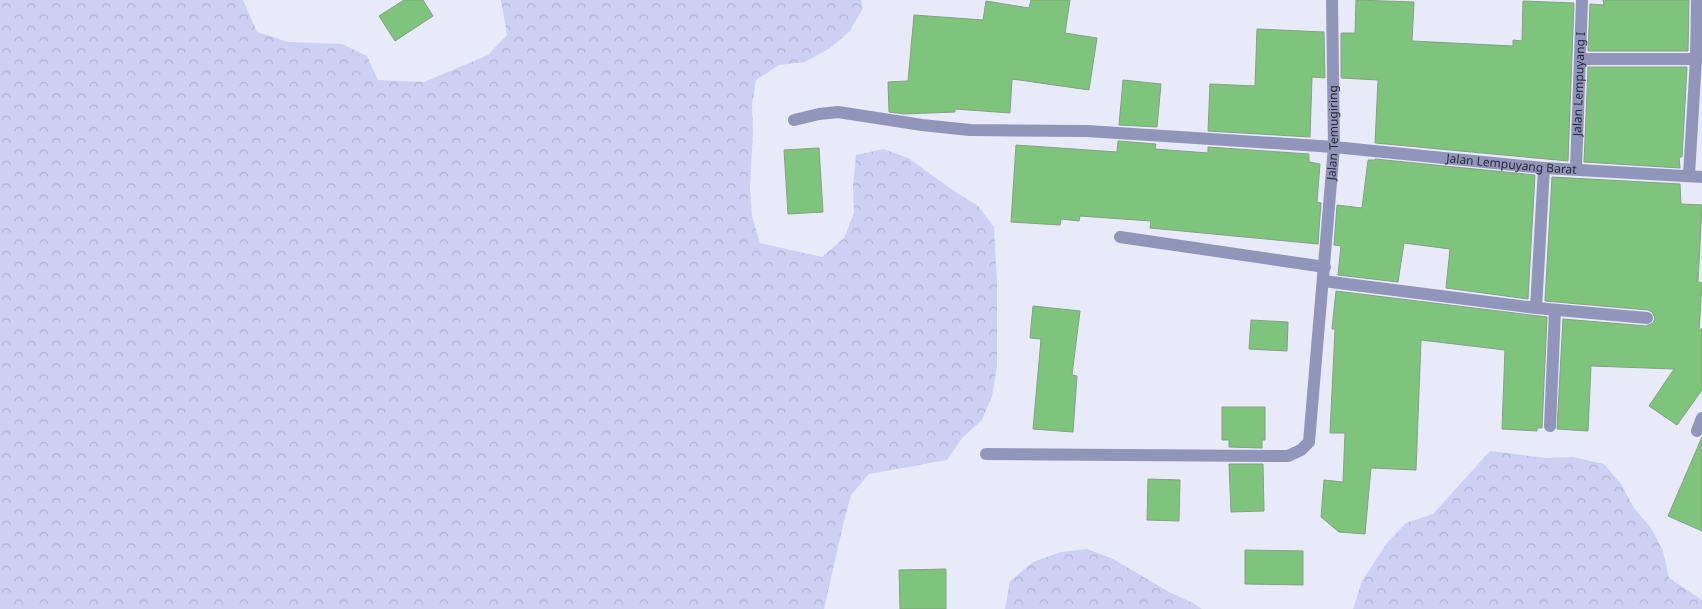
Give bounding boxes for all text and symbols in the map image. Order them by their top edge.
street label: Jalan Lempuyang I [1568,32,1589,138]
street label: Jalan Temugiring [1322,85,1342,182]
street label: Jalan Lempuyang Barat [1445,149,1578,178]

